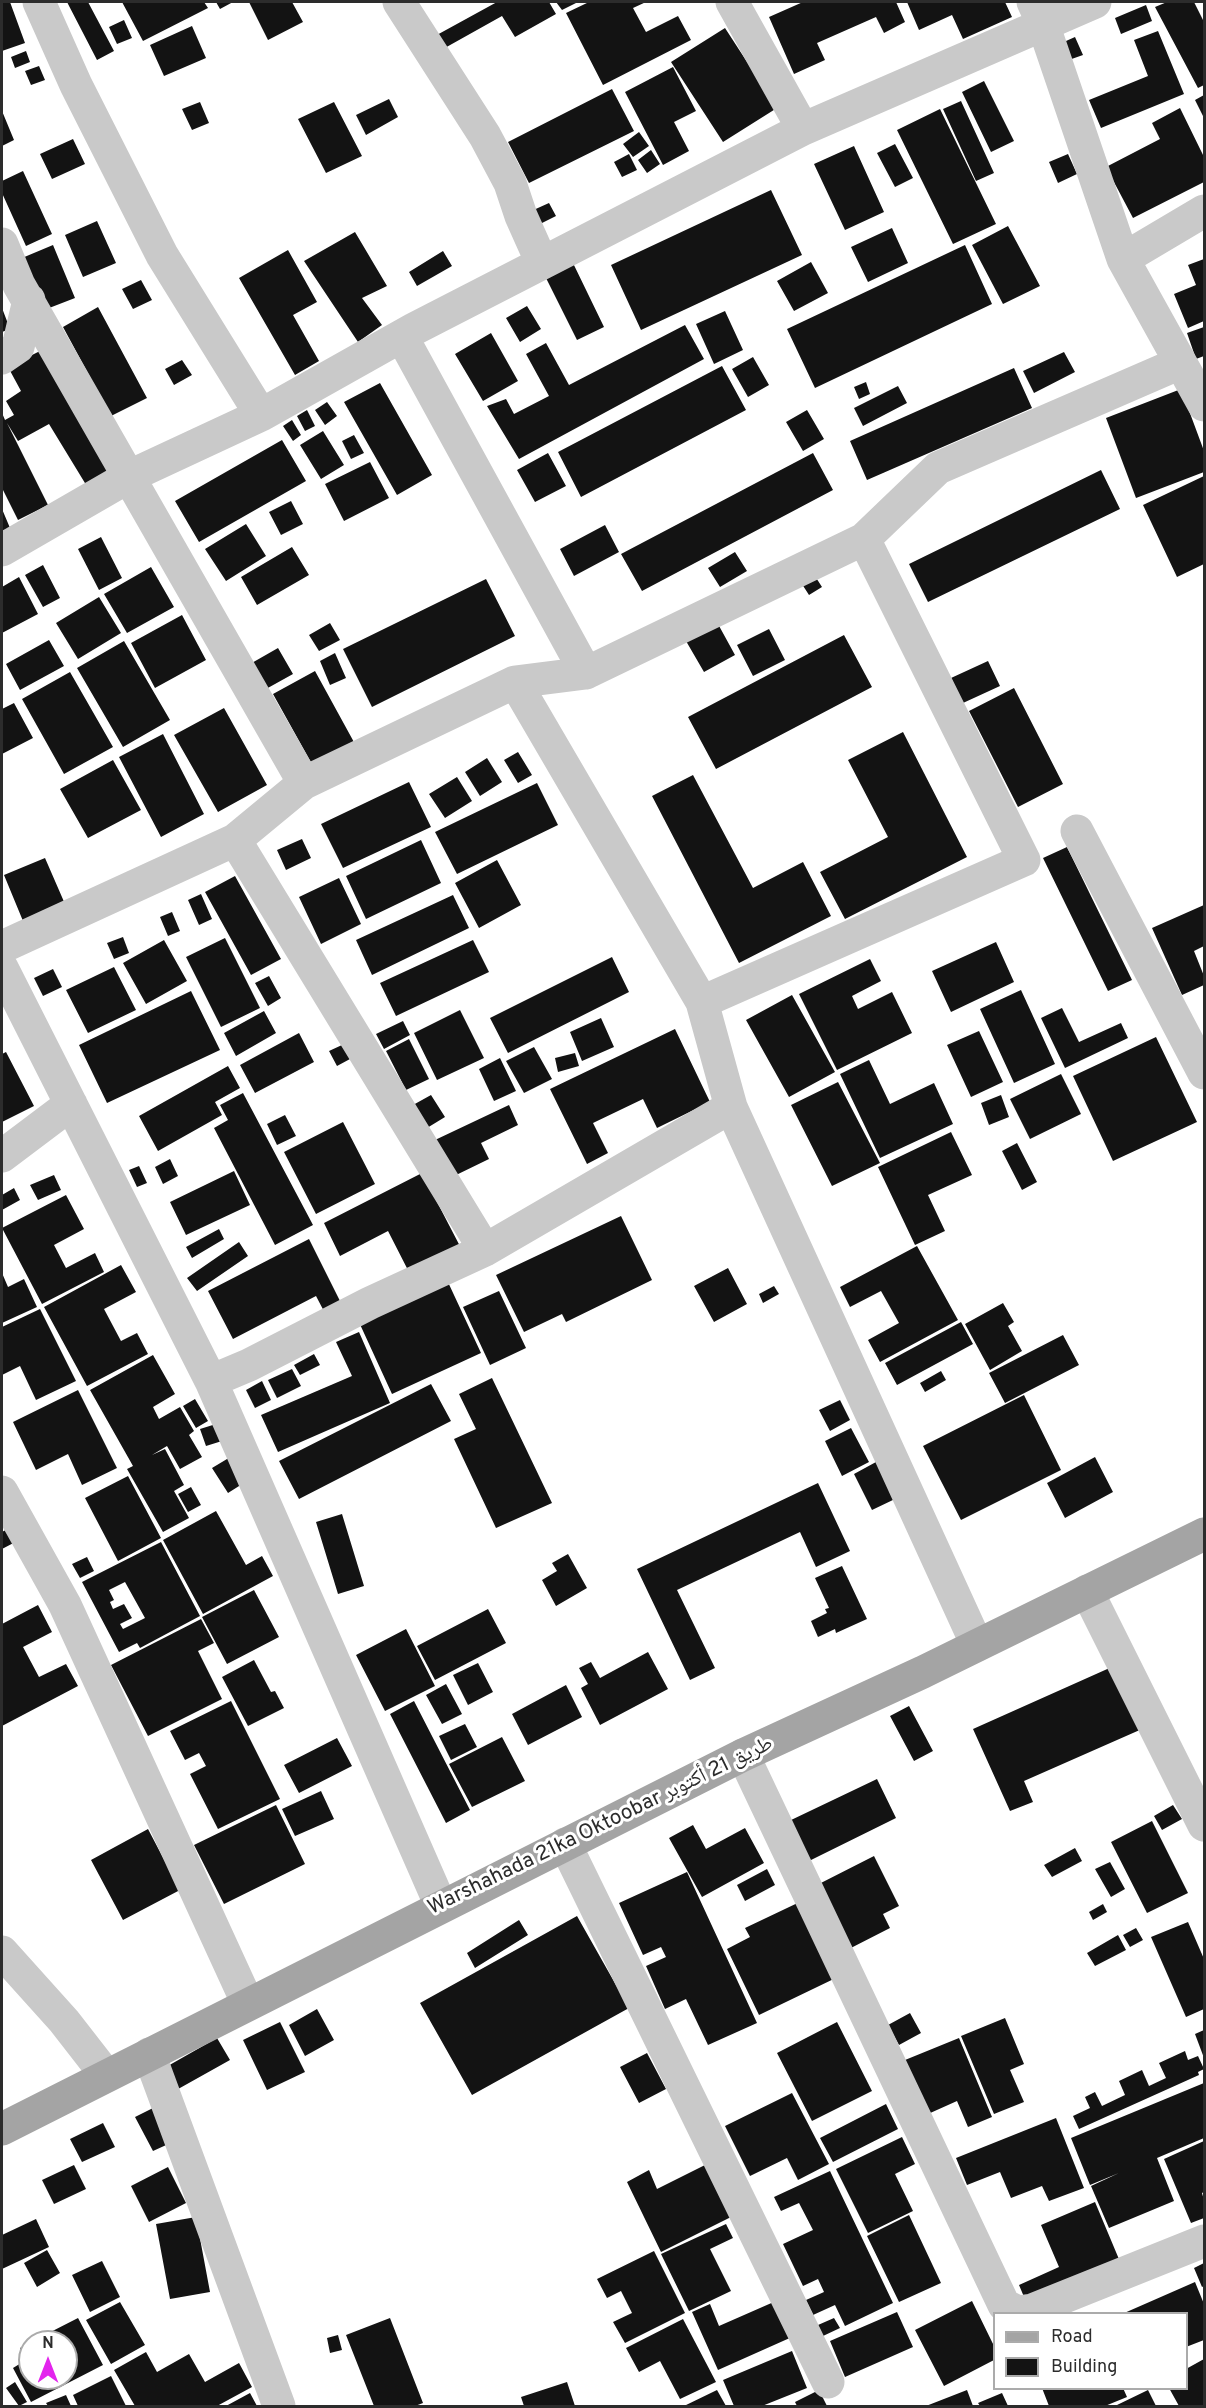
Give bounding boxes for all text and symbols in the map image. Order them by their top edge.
street label: Warshahada 21ka Oktoobar طريق 21 أكتوبر [424,1732,778,1922]
legend [993,2312,1188,2390]
text: Road [1051,2326,1093,2349]
north arrow [18,2330,78,2390]
text: N [42,2334,54,2354]
text: Building [1051,2356,1117,2379]

